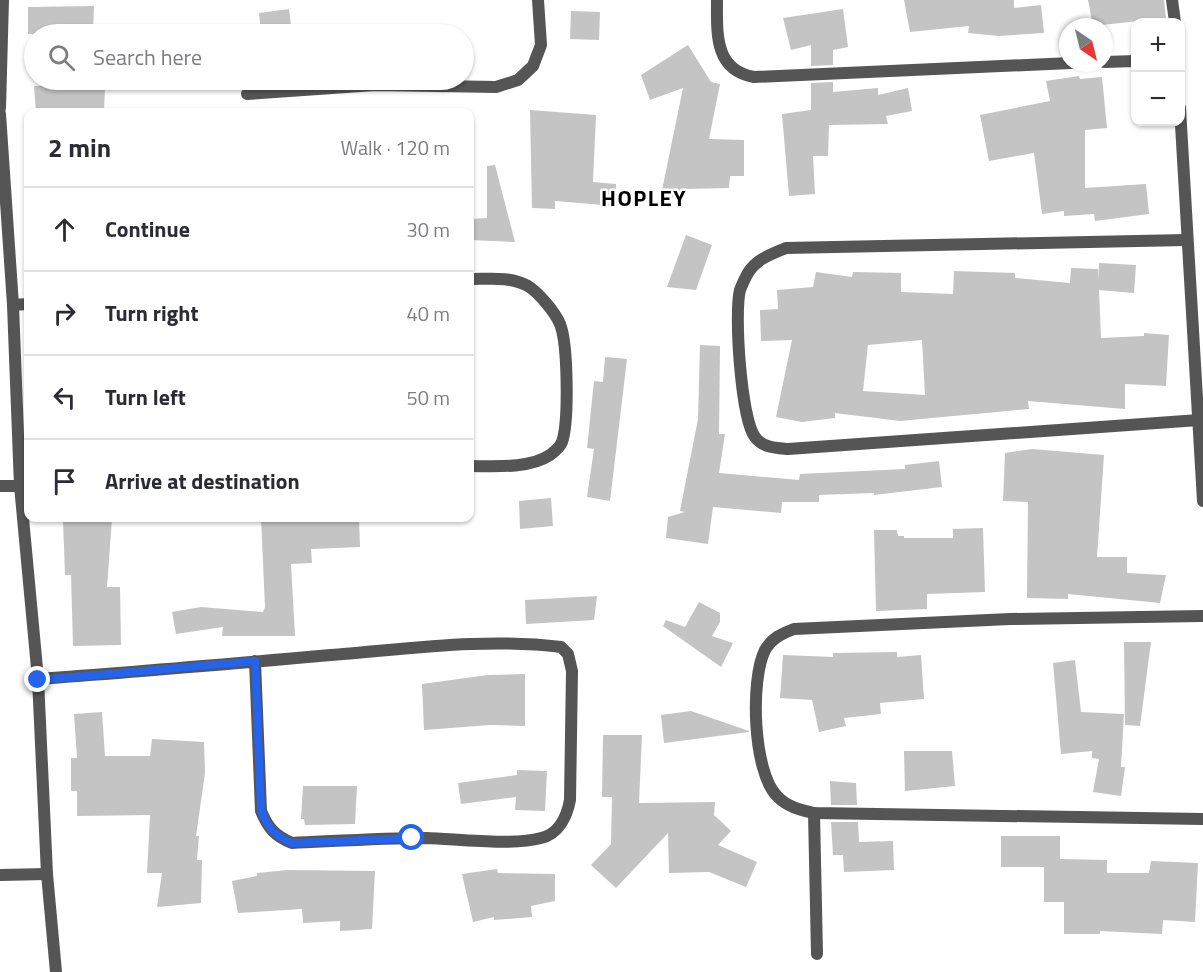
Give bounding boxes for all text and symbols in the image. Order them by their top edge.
north arrow [1059,18,1113,72]
map controls [1131,18,1185,126]
button: + [1131,18,1185,72]
search box [24,24,474,90]
text: Search here [93,40,202,74]
icon: search [45,41,78,74]
button: − [1131,72,1185,126]
text: 2 min [48,128,111,167]
text: Walk · 120 m [341,132,450,163]
district label: HOPLEY [601,181,687,215]
text: Continue [105,212,190,246]
icon: ahead [48,213,81,246]
text: 30 m [406,214,450,245]
text: Turn right [105,296,199,330]
icon: right [48,297,81,330]
text: 40 m [406,298,450,329]
text: Turn left [105,380,186,414]
icon: left [48,381,81,414]
text: 50 m [406,382,450,413]
text: Arrive at destination [105,464,300,498]
icon: arrive [48,465,81,498]
route end [24,666,50,692]
route start [398,824,424,850]

